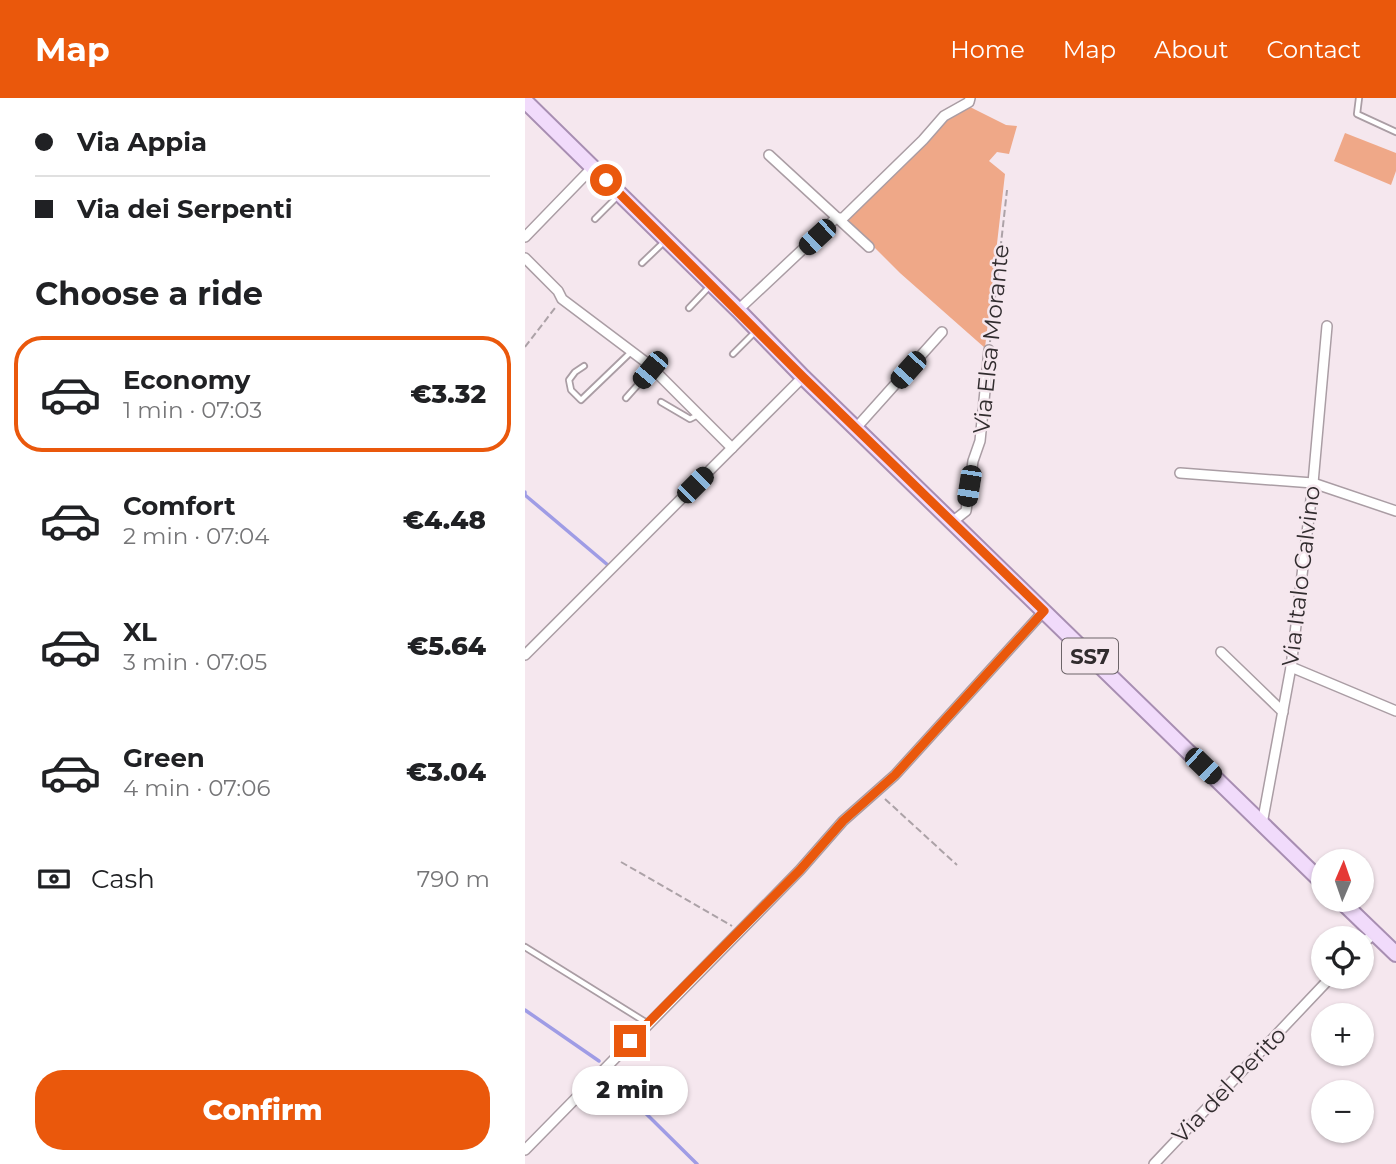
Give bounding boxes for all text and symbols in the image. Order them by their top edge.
text: Map [35,29,110,69]
text: Home [950,35,1025,64]
text: Map [1063,35,1116,64]
text: About [1154,35,1228,64]
text: Contact [1266,35,1361,64]
text: Via Appia [77,126,207,158]
route start [590,164,622,196]
text: Via dei Serpenti [77,193,293,225]
car [795,215,840,259]
street label: Via Elsa Morante [967,243,1015,435]
text: Choose a ride [35,274,263,313]
car [629,347,672,393]
car [887,347,930,393]
icon: car [39,363,102,426]
text: Economy [123,364,250,396]
text: €3.32 [410,378,486,410]
text: 1 min · 07:03 [123,396,262,424]
car [673,463,718,507]
car [956,464,983,508]
street label: Via Italo Calvino [1276,484,1326,668]
icon: car [39,489,102,552]
text: Comfort [123,490,235,522]
text: €4.48 [403,504,486,536]
text: 2 min · 07:04 [123,522,270,550]
icon: car [39,615,102,678]
text: XL [123,616,157,648]
text: €5.64 [407,630,486,662]
road number: SS7 [1062,638,1118,674]
text: 3 min · 07:05 [123,648,267,676]
icon: car [39,741,102,804]
text: Green [123,742,205,774]
car [1181,744,1226,788]
text: €3.04 [406,756,486,788]
text: 4 min · 07:06 [123,774,270,802]
north arrow [1311,849,1374,912]
map controls [1311,849,1374,1143]
icon: cash [35,860,73,898]
text: Cash [91,863,155,895]
text: 790 m [417,865,490,893]
button: locate [1311,926,1374,989]
button: + [1311,1003,1374,1066]
street label: Via del Perito [1166,1021,1292,1149]
route end [614,1025,646,1057]
callout: 2 min [572,1066,688,1114]
button: Confirm [35,1070,490,1150]
text: 2 min [596,1076,664,1104]
button: − [1311,1080,1374,1143]

